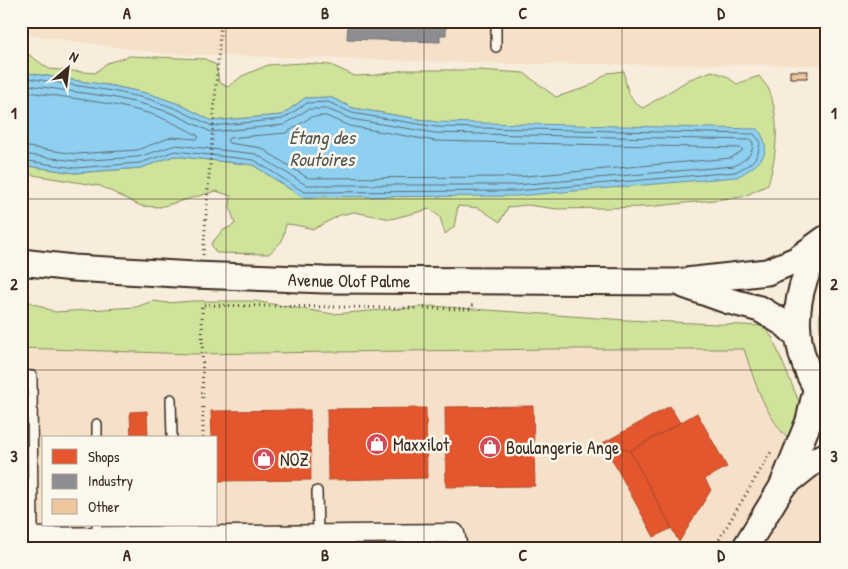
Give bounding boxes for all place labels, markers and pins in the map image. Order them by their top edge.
shop icon: Maxxilot [365,432,389,456]
place label: Maxxilot [393,432,450,457]
shop icon: Boulangerie Ange [478,435,502,459]
place label: Boulangerie Ange [506,435,619,460]
shop icon: NOZ [252,447,276,471]
place label: NOZ [280,447,309,472]

